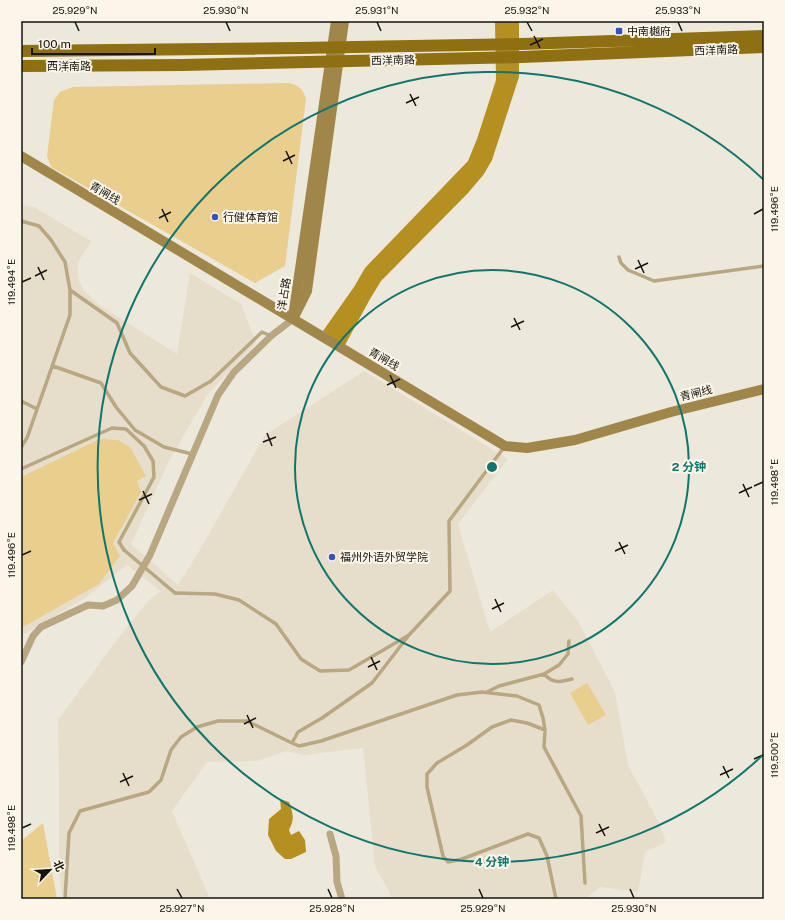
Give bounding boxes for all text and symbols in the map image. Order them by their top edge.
text: 25.929°N [52,4,98,16]
text: 25.930°N [203,4,249,16]
text: 25.931°N [355,4,399,16]
text: 25.932°N [504,4,550,16]
text: 25.933°N [655,4,701,16]
place label: 中南樾府 [627,25,671,37]
marker: 中南樾府 [614,26,624,36]
scale bar [32,30,155,56]
text: 100 m [38,37,71,51]
street label: 西洋南路 [694,43,738,57]
street label: 西洋南路 [371,54,415,66]
street label: 西洋南路 [47,60,91,72]
street label: 青闸线 [88,179,122,207]
text: 119.496°E [768,186,780,232]
place label: 行健体育馆 [223,211,278,223]
marker: 行健体育馆 [210,212,220,222]
text: 119.494°E [5,259,17,305]
street label: 洋占路 [275,277,293,311]
street label: 青闸线 [367,345,401,373]
street label: 青闸线 [679,383,713,403]
text: 119.498°E [768,459,780,505]
centre of rings [485,460,499,474]
text: 2 分钟 [672,460,706,474]
text: 119.496°E [5,532,17,578]
place label: 福州外语外贸学院 [340,551,428,563]
marker: 福州外语外贸学院 [327,552,337,562]
text: 119.500°E [768,732,780,778]
text: 119.498°E [5,805,17,851]
north arrow [30,850,70,890]
text: 4 分钟 [475,855,509,869]
text: 北 [51,858,67,873]
text: 25.927°N [160,902,205,914]
text: 25.928°N [309,902,355,914]
text: 25.929°N [460,902,506,914]
text: 25.930°N [611,902,657,914]

